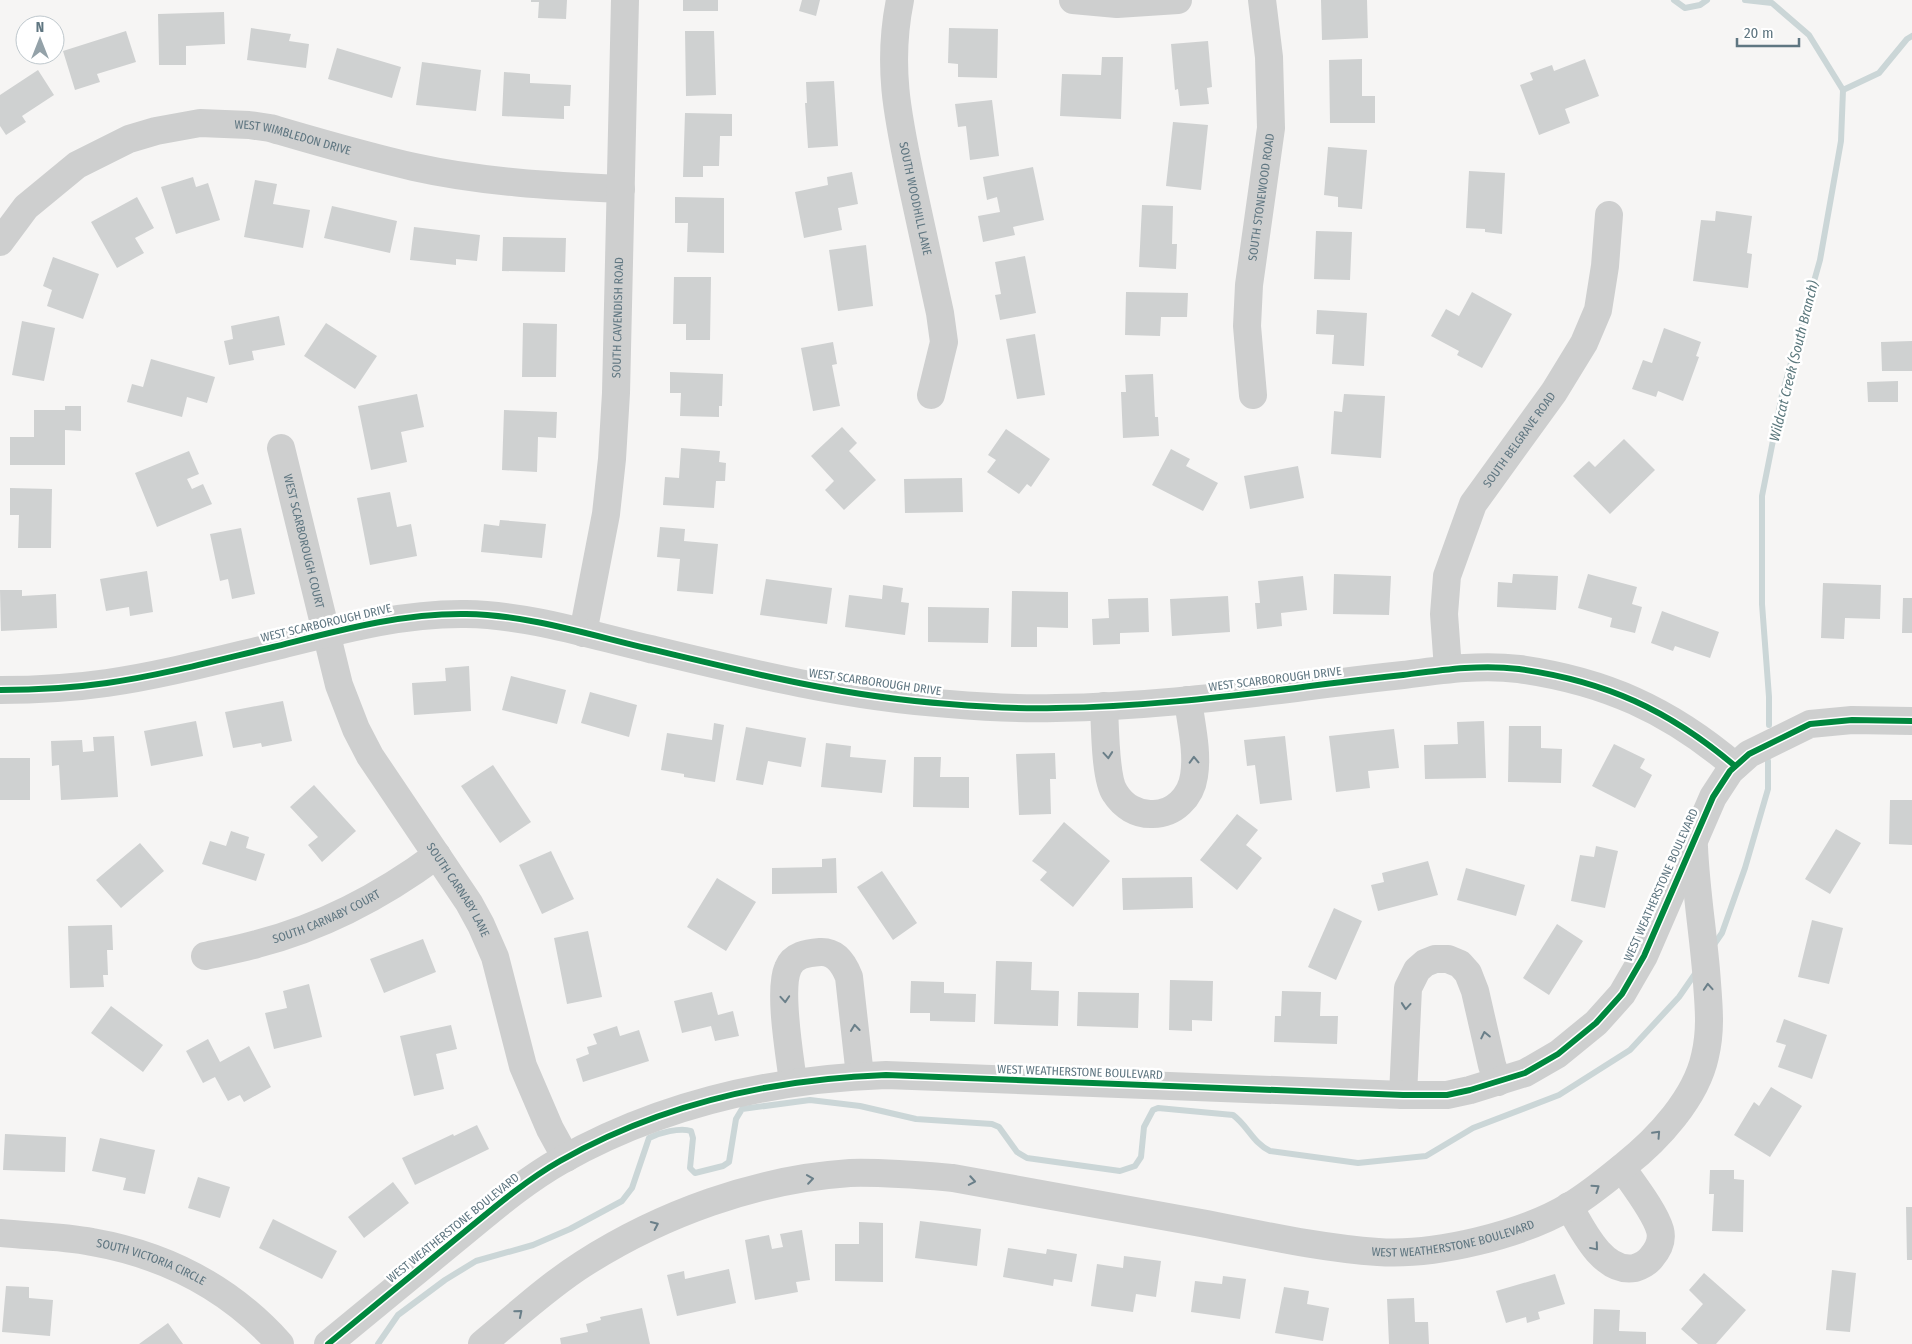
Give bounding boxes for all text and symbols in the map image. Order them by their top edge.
north arrow [15,15,65,65]
scale bar [1737,15,1800,47]
text: N [36,19,44,36]
text: 20 m [1744,24,1774,42]
street label: WEST WIMBLEDON DRIVE [234,117,353,158]
street label: SOUTH STONEWOOD ROAD [1245,132,1277,262]
street label: SOUTH WOODHILL LANE [896,141,934,257]
street label: SOUTH CAVENDISH ROAD [609,257,626,378]
water label: Wildcat Creek (South Branch) [1766,279,1822,443]
street label: SOUTH BELGRAVE ROAD [1480,389,1559,490]
street label: WEST SCARBOROUGH COURT [281,473,327,610]
street label: WEST SCARBOROUGH DRIVE [259,601,393,645]
street label: WEST SCARBOROUGH DRIVE [1208,664,1343,694]
street label: WEST SCARBOROUGH DRIVE [808,666,943,698]
one-way arrow [1102,751,1113,759]
one-way arrow [1189,755,1199,763]
street label: WEST WEATHERSTONE BOULEVARD [1621,806,1701,964]
street label: SOUTH CARNABY LANE [424,840,493,939]
street label: SOUTH CARNABY COURT [271,887,383,946]
one-way arrow [1702,982,1713,990]
one-way arrow [779,995,790,1003]
one-way arrow [1401,1002,1412,1010]
one-way arrow [850,1023,861,1031]
one-way arrow [1480,1031,1491,1040]
street label: WEST WEATHERSTONE BOULEVARD [997,1062,1163,1082]
one-way arrow [1651,1130,1660,1139]
street label: WEST WEATHERSTONE BOULEVARD [384,1170,522,1286]
one-way arrow [806,1174,814,1185]
one-way arrow [967,1176,976,1186]
one-way arrow [1591,1185,1600,1194]
street label: WEST WEATHERSTONE BOULEVARD [1371,1217,1536,1260]
one-way arrow [650,1221,659,1231]
street label: SOUTH VICTORIA CIRCLE [95,1236,209,1288]
one-way arrow [1589,1242,1598,1251]
one-way arrow [513,1310,522,1318]

